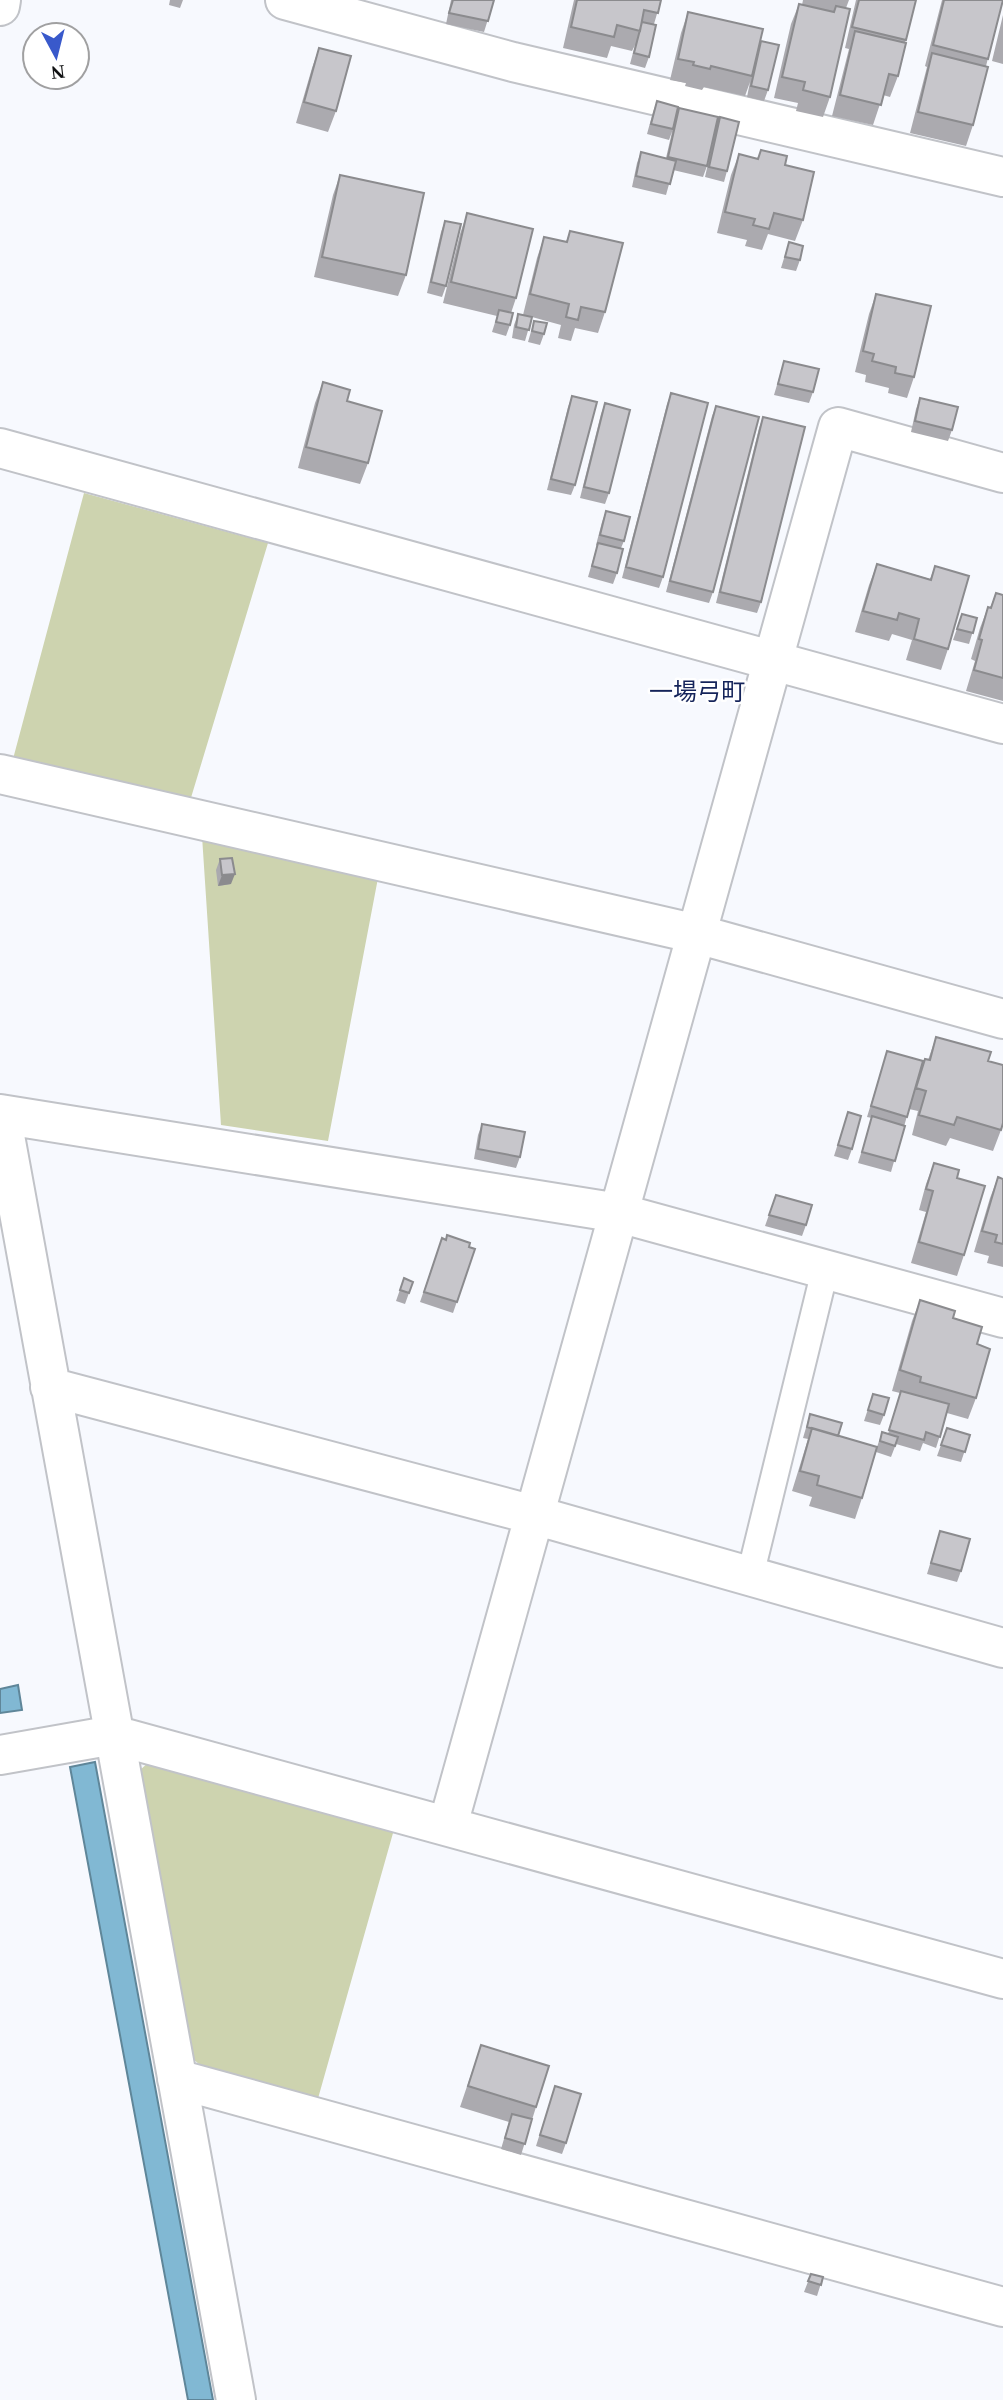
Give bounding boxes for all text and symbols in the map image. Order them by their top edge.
north arrow [21,21,91,91]
text: N [50,61,66,84]
district label: 一場弓町 [649,679,745,705]

